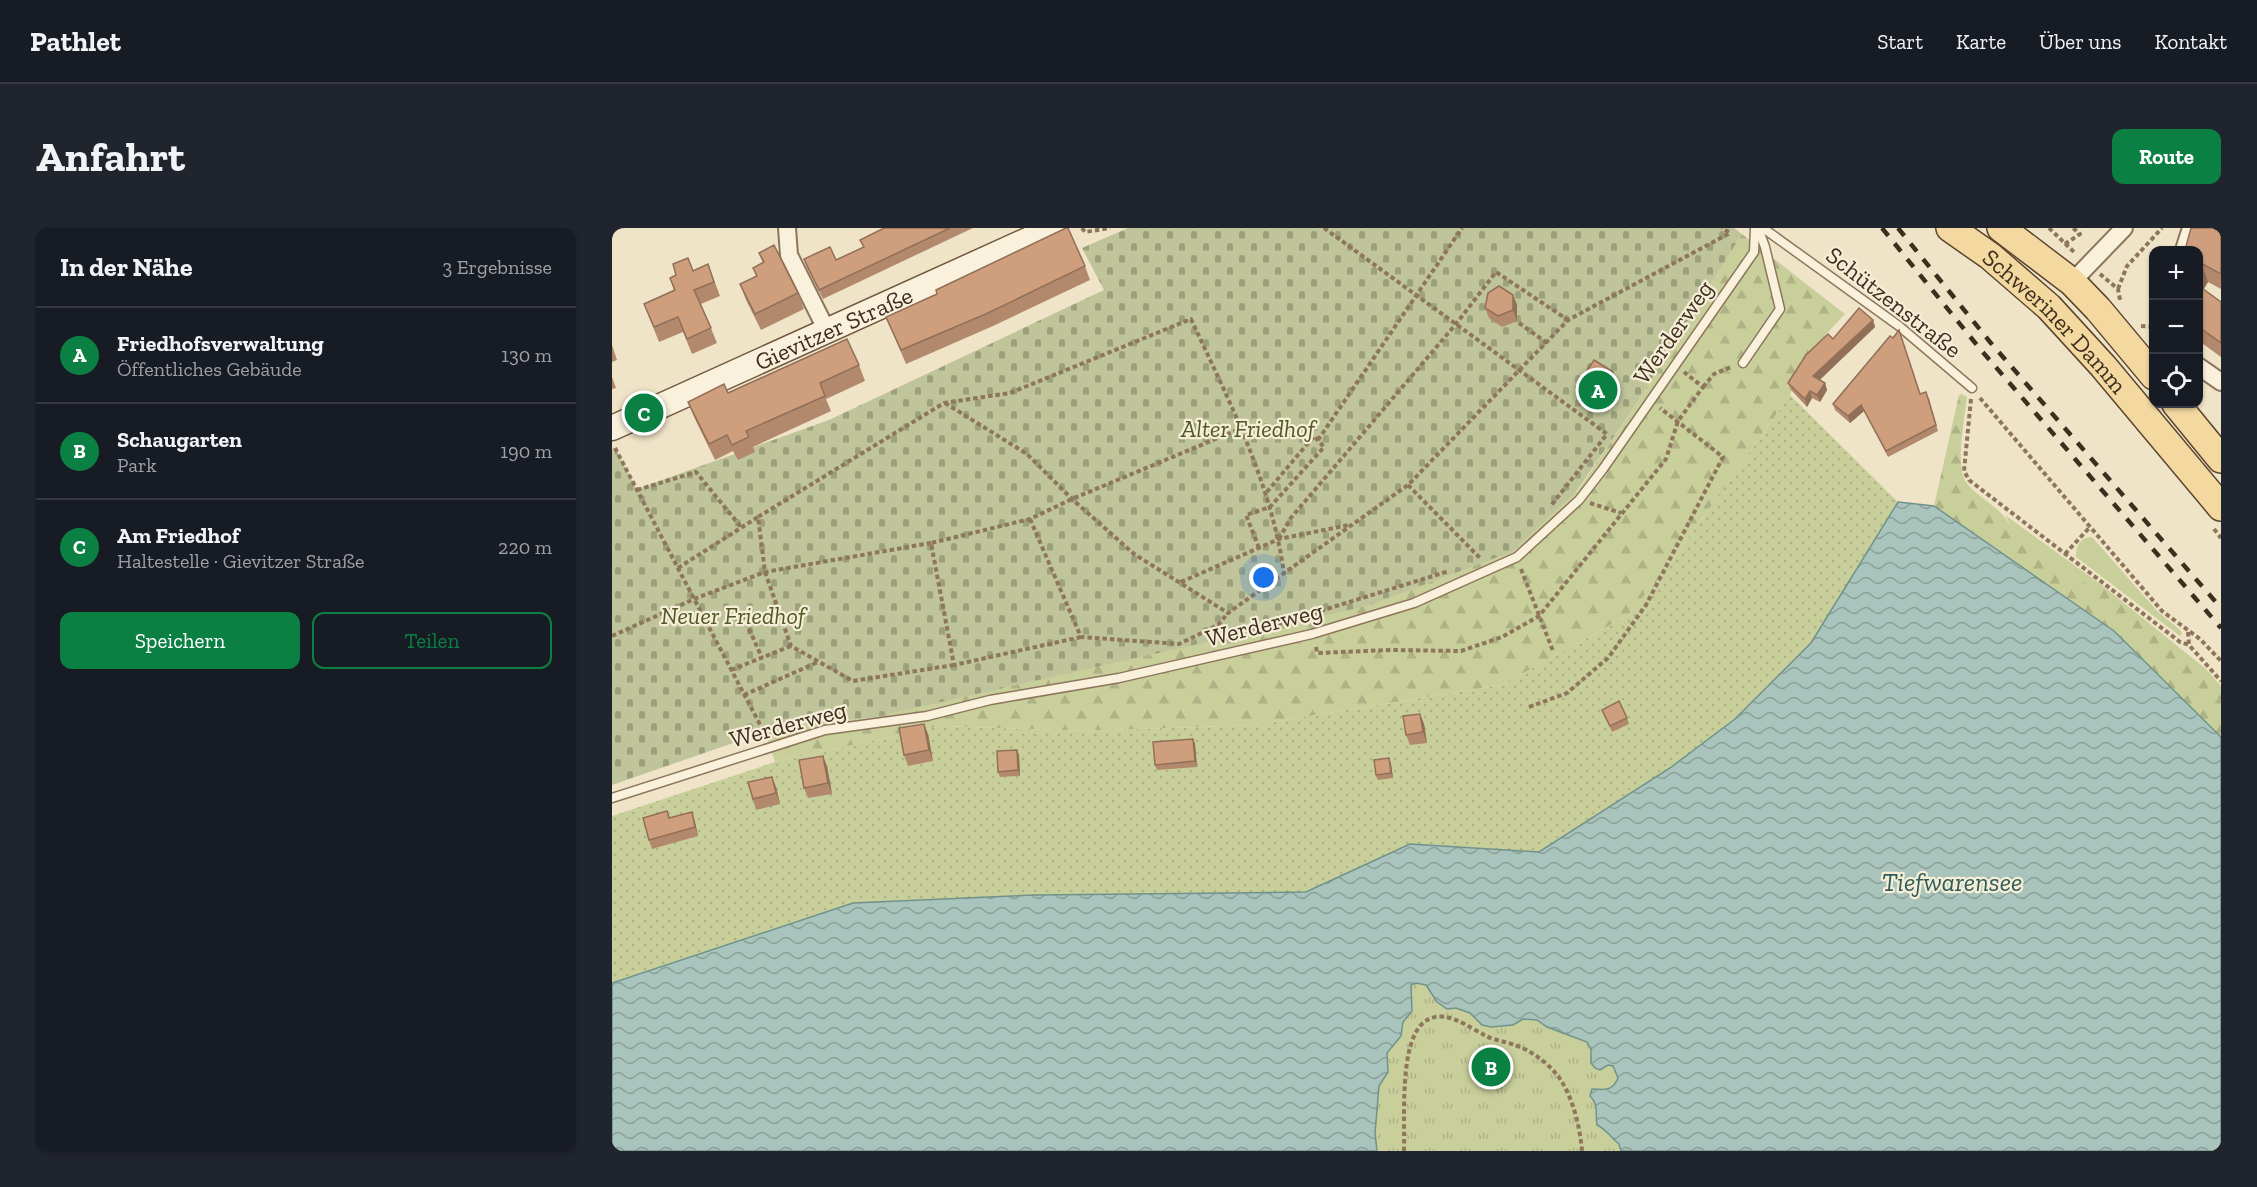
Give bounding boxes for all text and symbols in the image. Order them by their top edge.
text: Pathlet [30,25,121,58]
text: Start [1877,29,1923,54]
text: Karte [1956,29,2006,54]
text: Über uns [2039,29,2121,54]
text: Kontakt [2154,29,2227,54]
button: Route [2112,129,2221,184]
text: Anfahrt [36,131,185,182]
street label: Schützenstraße [1820,240,1968,364]
street label: Schweriner Damm [1977,242,2134,399]
map controls [2149,246,2203,408]
button: + [2149,246,2203,300]
text: In der Nähe [60,251,192,283]
text: 3 Ergebnisse [443,255,552,279]
street label: Werderweg [1627,275,1719,389]
street label: Gievitzer Straße [750,280,917,376]
button: − [2149,300,2203,354]
text: Friedhofsverwaltung [117,330,324,357]
text: A [73,343,86,367]
text: 130 m [501,343,552,367]
button: locate [2149,354,2203,408]
text: Öffentliches Gebäude [117,357,302,381]
pin: A [1578,368,1618,412]
pin: C [624,390,663,435]
park label: Alter Friedhof [1180,414,1318,443]
text: Schaugarten [117,426,242,453]
text: B [73,439,86,463]
text: 190 m [500,439,552,463]
text: Park [117,453,157,477]
text: Am Friedhof [117,522,239,549]
text: C [73,535,86,559]
text: 220 m [498,535,552,559]
text: Haltestelle · Gievitzer Straße [117,549,364,573]
your location [1249,563,1278,592]
street label: Werderweg [1202,595,1326,653]
park label: Neuer Friedhof [661,601,808,630]
button: Speichern [60,612,300,669]
button: Teilen [312,612,552,669]
street label: Werderweg [726,694,850,754]
water label: Tiefwarensee [1882,866,2022,898]
pin: B [1472,1044,1510,1090]

